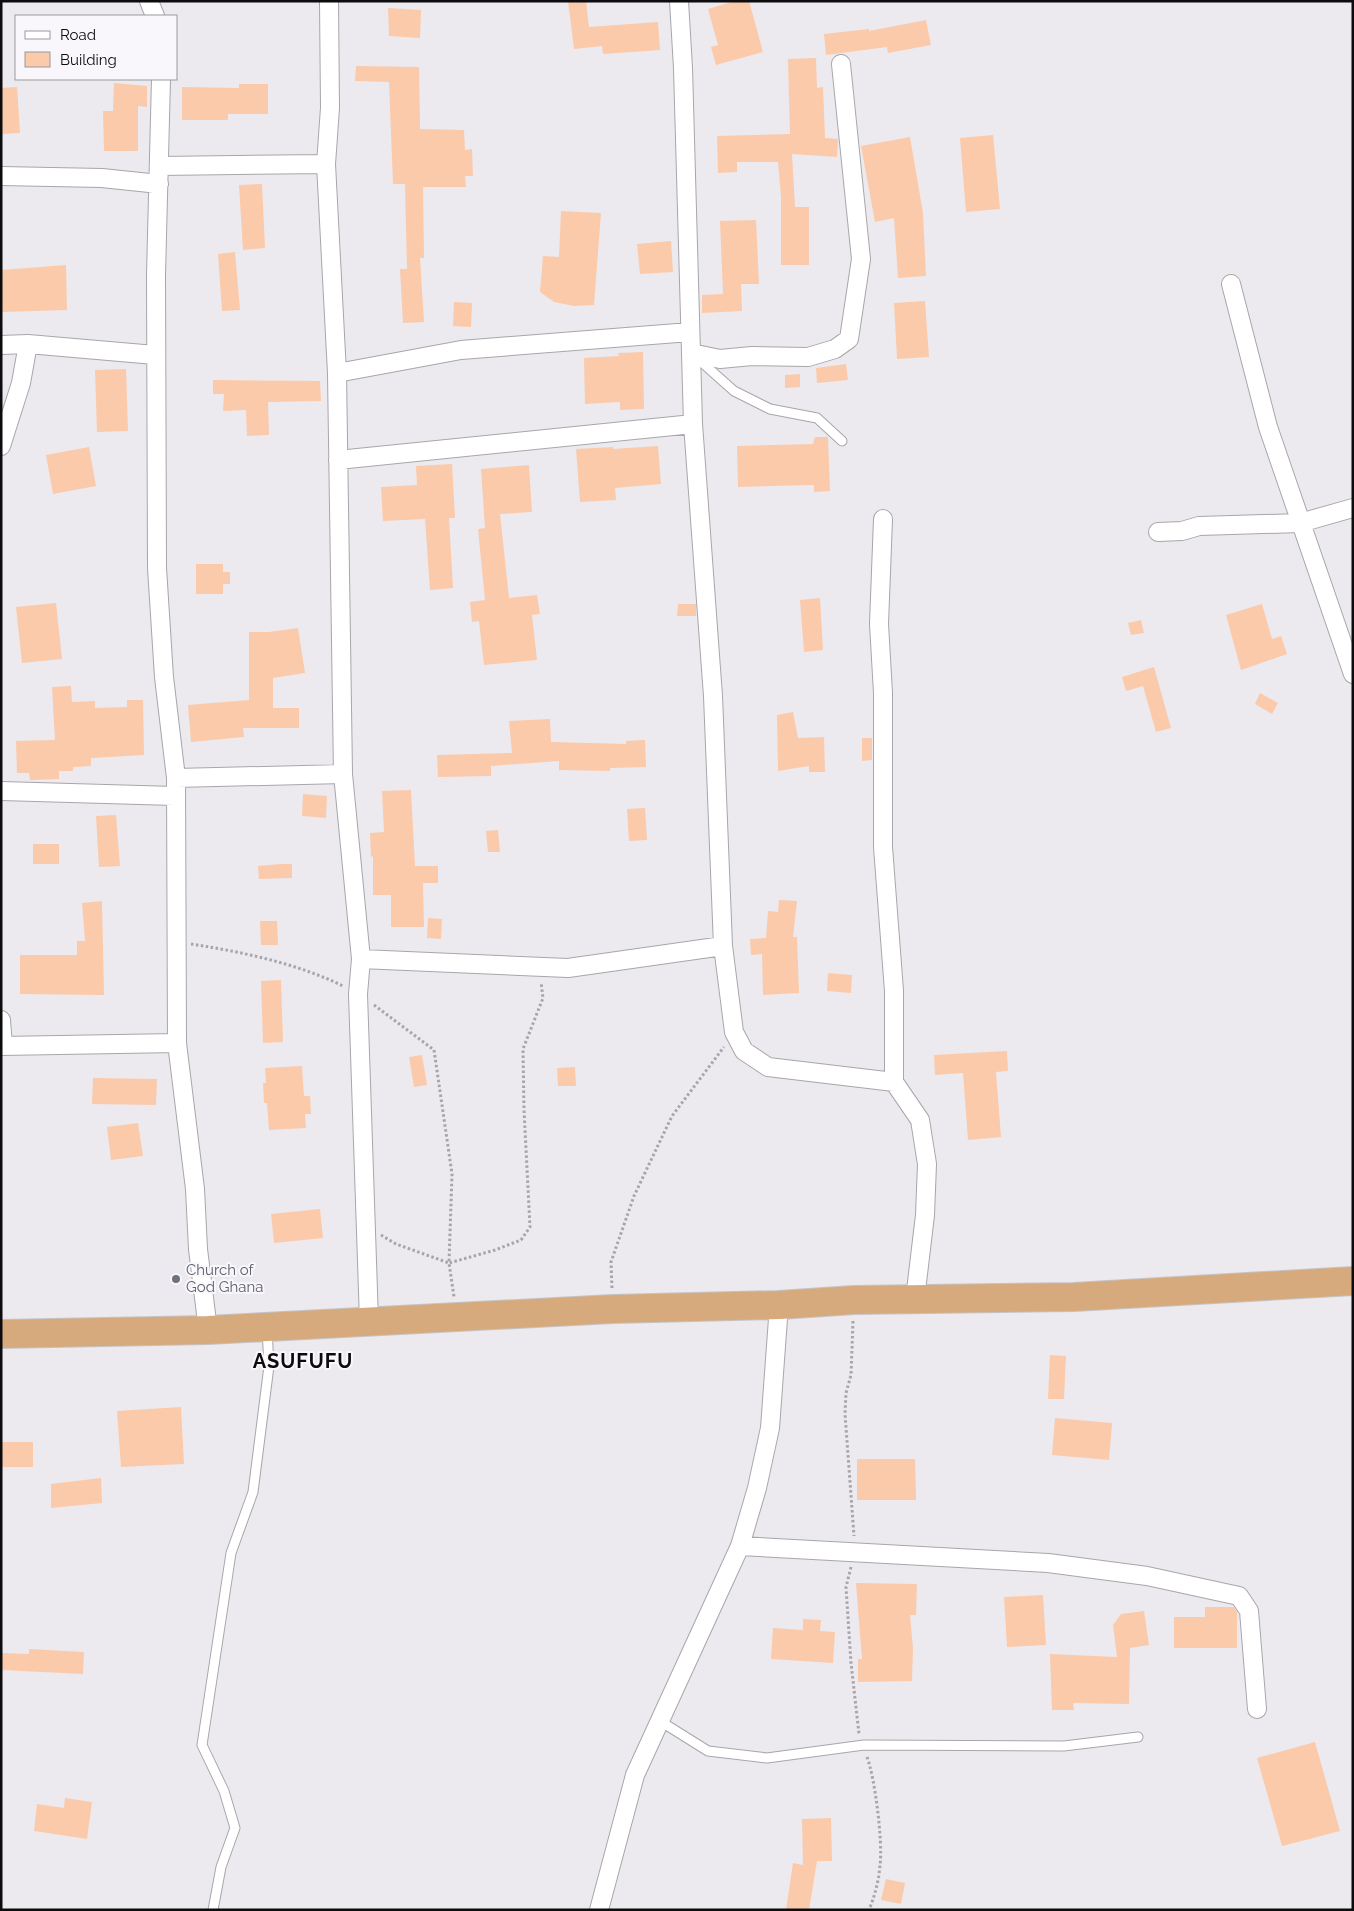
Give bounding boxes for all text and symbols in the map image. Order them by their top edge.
legend [15,15,178,80]
text: Road [60,26,96,44]
text: Building [60,51,117,69]
place label: Church of God Ghana [186,1261,263,1296]
marker: Church of God Ghana [170,1273,182,1285]
district label: ASUFUFU [253,1349,353,1373]

